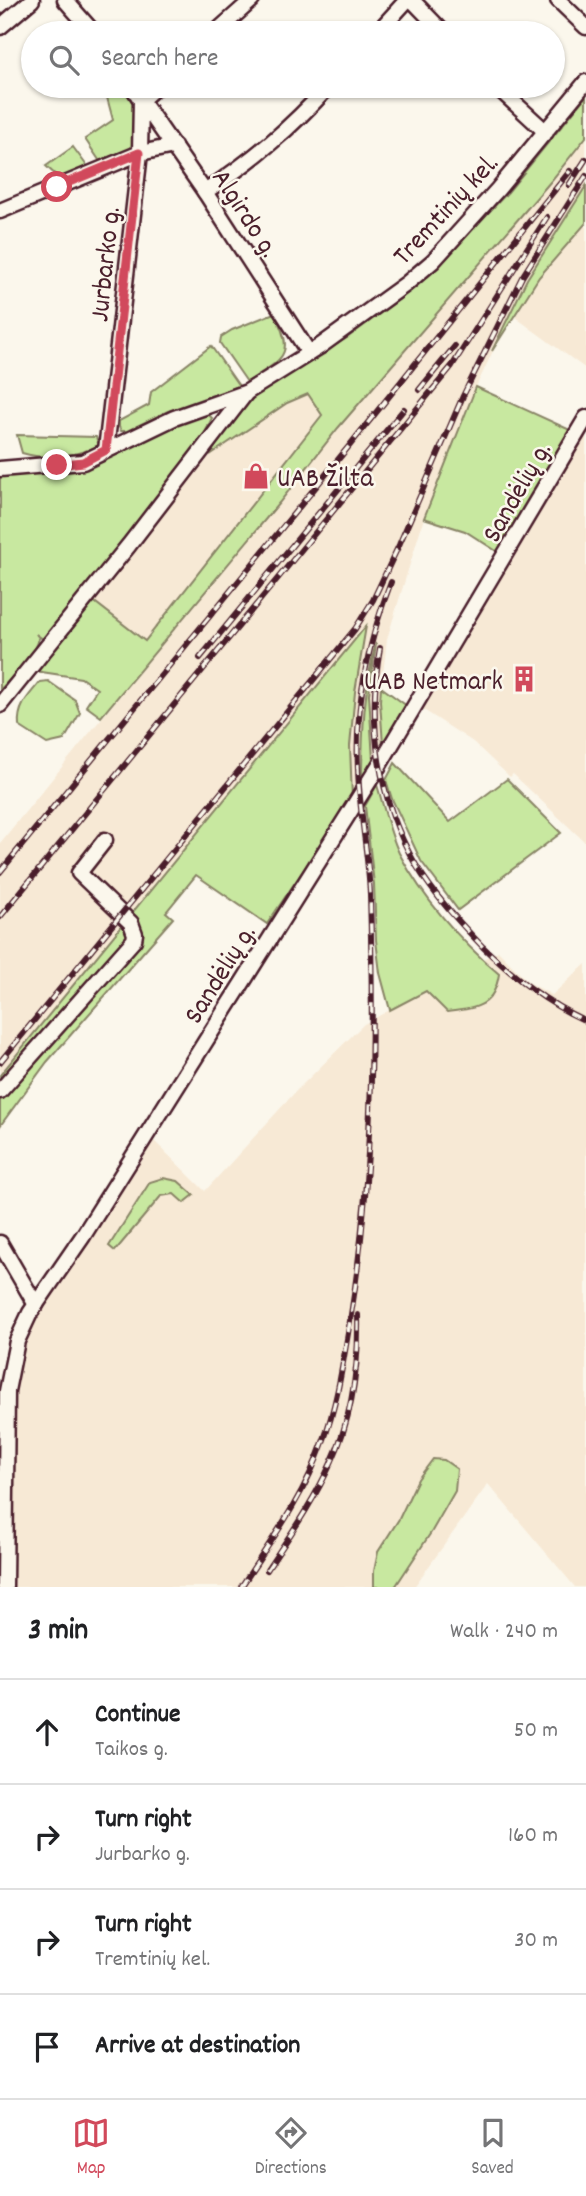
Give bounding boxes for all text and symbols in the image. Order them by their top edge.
search box [21,21,565,98]
icon: search [45,41,83,79]
text: Search here [101,41,219,78]
street label: Tremtinių kel. [385,146,510,276]
street label: Algirdo g. [199,162,286,267]
route start [41,171,72,202]
street label: Jurbarko g. [82,205,134,324]
street label: Sandėlių g. [474,436,564,551]
route end [41,449,72,480]
shop icon: UAB Žilta [241,461,271,491]
place label: UAB Žilta [277,461,374,501]
place label: UAB Netmark [364,664,503,704]
building icon: UAB Netmark [509,664,539,694]
street label: Sandėlių g. [176,918,269,1033]
text: 3 min [28,1611,88,1654]
text: Walk · 240 m [450,1616,558,1649]
text: Continue [95,1697,180,1734]
icon: ahead [28,1713,66,1751]
text: 50 m [514,1715,558,1748]
text: Taikos g. [95,1734,168,1767]
text: Turn right [95,1802,192,1839]
icon: right [28,1818,66,1856]
text: 160 m [508,1820,558,1853]
text: Jurbarko g. [95,1839,190,1872]
text: Turn right [95,1907,192,1944]
icon: right [28,1923,66,1961]
text: 30 m [514,1925,558,1958]
text: Tremtinių kel. [95,1944,210,1977]
icon: arrive [28,2028,66,2066]
text: Arrive at destination [95,2028,300,2065]
tab: Map [72,2114,110,2183]
tab: Directions [255,2114,327,2183]
tab: Saved [471,2114,514,2183]

